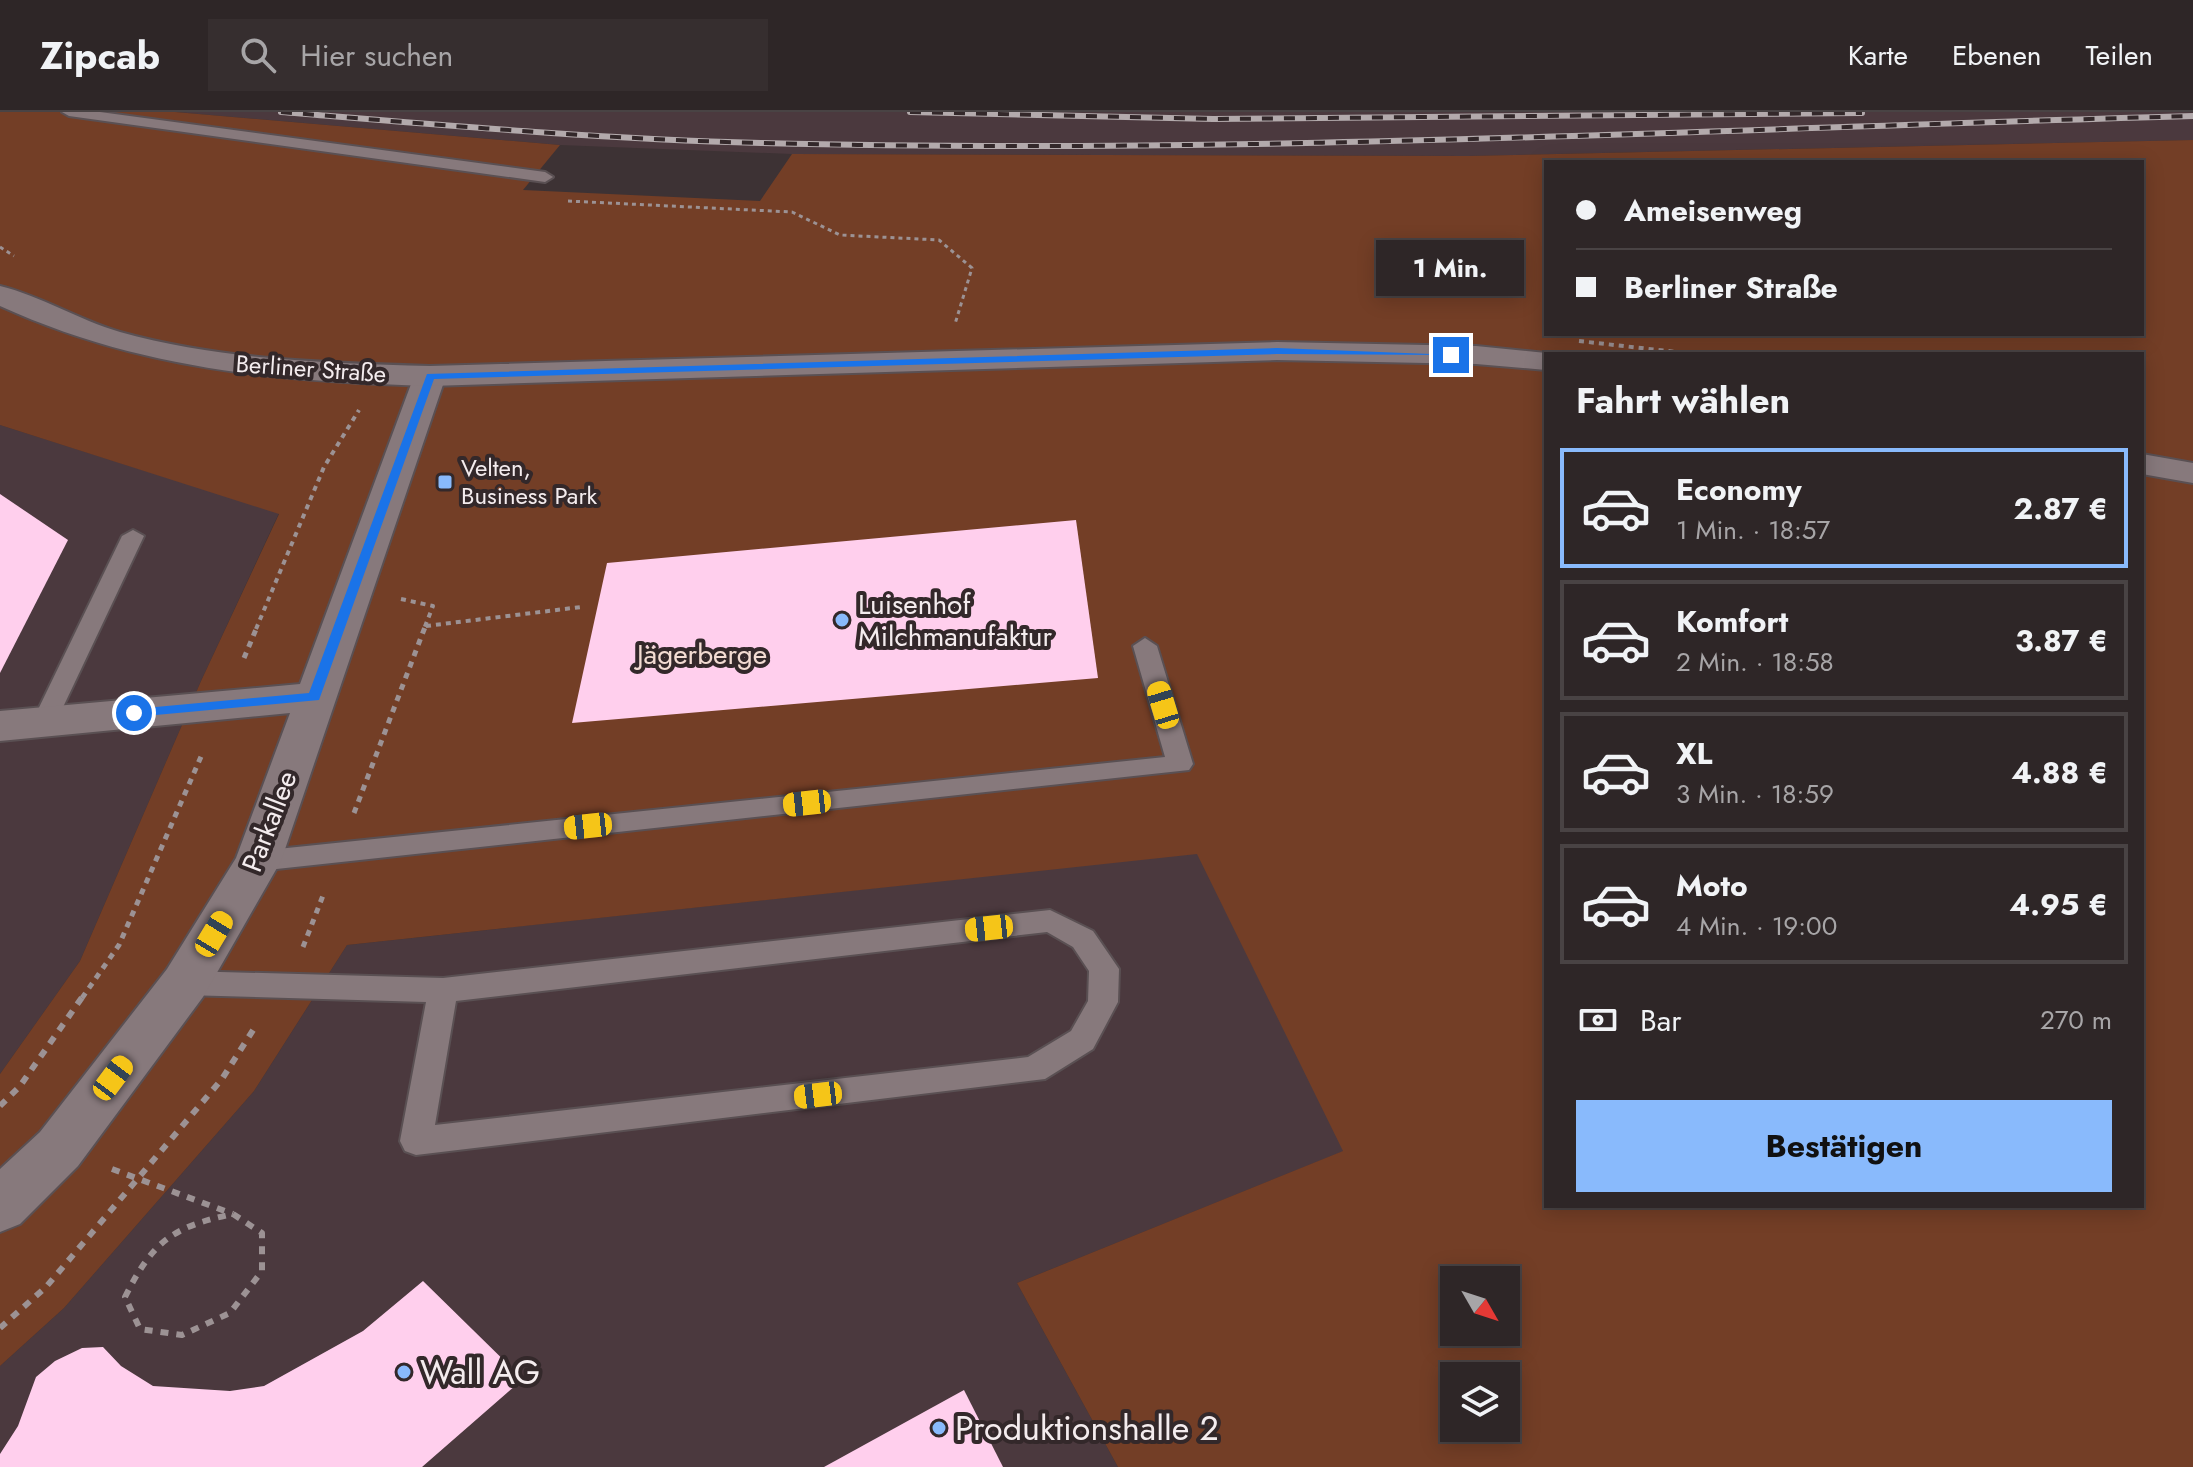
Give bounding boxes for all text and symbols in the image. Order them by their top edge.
search box [208,19,768,91]
text: Zipcab [40,28,160,83]
icon: search [236,33,280,77]
text: Hier suchen [300,34,453,77]
text: Karte [1848,35,1908,76]
text: Ebenen [1952,35,2042,76]
text: Teilen [2086,35,2153,76]
text: Ameisenweg [1624,189,1802,232]
callout: 1 Min. [1377,239,1525,295]
text: 1 Min. [1413,249,1487,287]
text: Berliner Straße [1624,266,1838,309]
route end [1433,337,1469,373]
street label: Berliner Straße [235,346,387,391]
text: Fahrt wählen [1576,374,1790,426]
place label: Velten, Business Park [461,450,598,513]
text: Economy [1676,468,1802,511]
icon: car [1580,472,1652,544]
marker: Velten, Business Park [436,473,454,491]
text: 2.87 € [2014,487,2108,530]
text: 1 Min. · 18:57 [1676,511,1830,549]
place label: Luisenhof Milchmanufaktur [858,584,1052,657]
text: Komfort [1676,600,1788,643]
icon: car [1580,604,1652,676]
marker: Luisenhof Milchmanufaktur [833,611,851,629]
text: 3.87 € [2015,619,2108,662]
park label: Jägerberge [633,634,767,675]
text: 2 Min. · 18:58 [1676,643,1834,681]
car [1145,679,1181,731]
route start [116,695,152,731]
text: XL [1676,732,1712,775]
icon: car [1580,736,1652,808]
text: 4.88 € [2011,751,2108,794]
street label: Parkallee [231,765,307,878]
text: 3 Min. · 18:59 [1676,775,1834,813]
car [782,789,832,817]
car [563,812,613,840]
text: Moto [1676,864,1748,907]
icon: car [1580,868,1652,940]
text: 4.95 € [2009,883,2108,926]
car [191,907,237,961]
text: 4 Min. · 19:00 [1676,907,1837,945]
car [964,914,1014,942]
icon: cash [1576,998,1620,1042]
text: Bar [1640,999,1681,1042]
text: 270 m [2040,1001,2112,1039]
car [89,1052,137,1104]
car [793,1080,843,1110]
button: Bestätigen [1576,1100,2112,1192]
north arrow [1440,1266,1520,1346]
map controls [1440,1266,1520,1442]
place label: Wall AG [420,1348,540,1397]
button: layers [1440,1362,1520,1442]
marker: Wall AG [395,1363,413,1381]
place label: Produktionshalle 2 [955,1404,1219,1453]
marker: Produktionshalle 2 [930,1419,948,1437]

